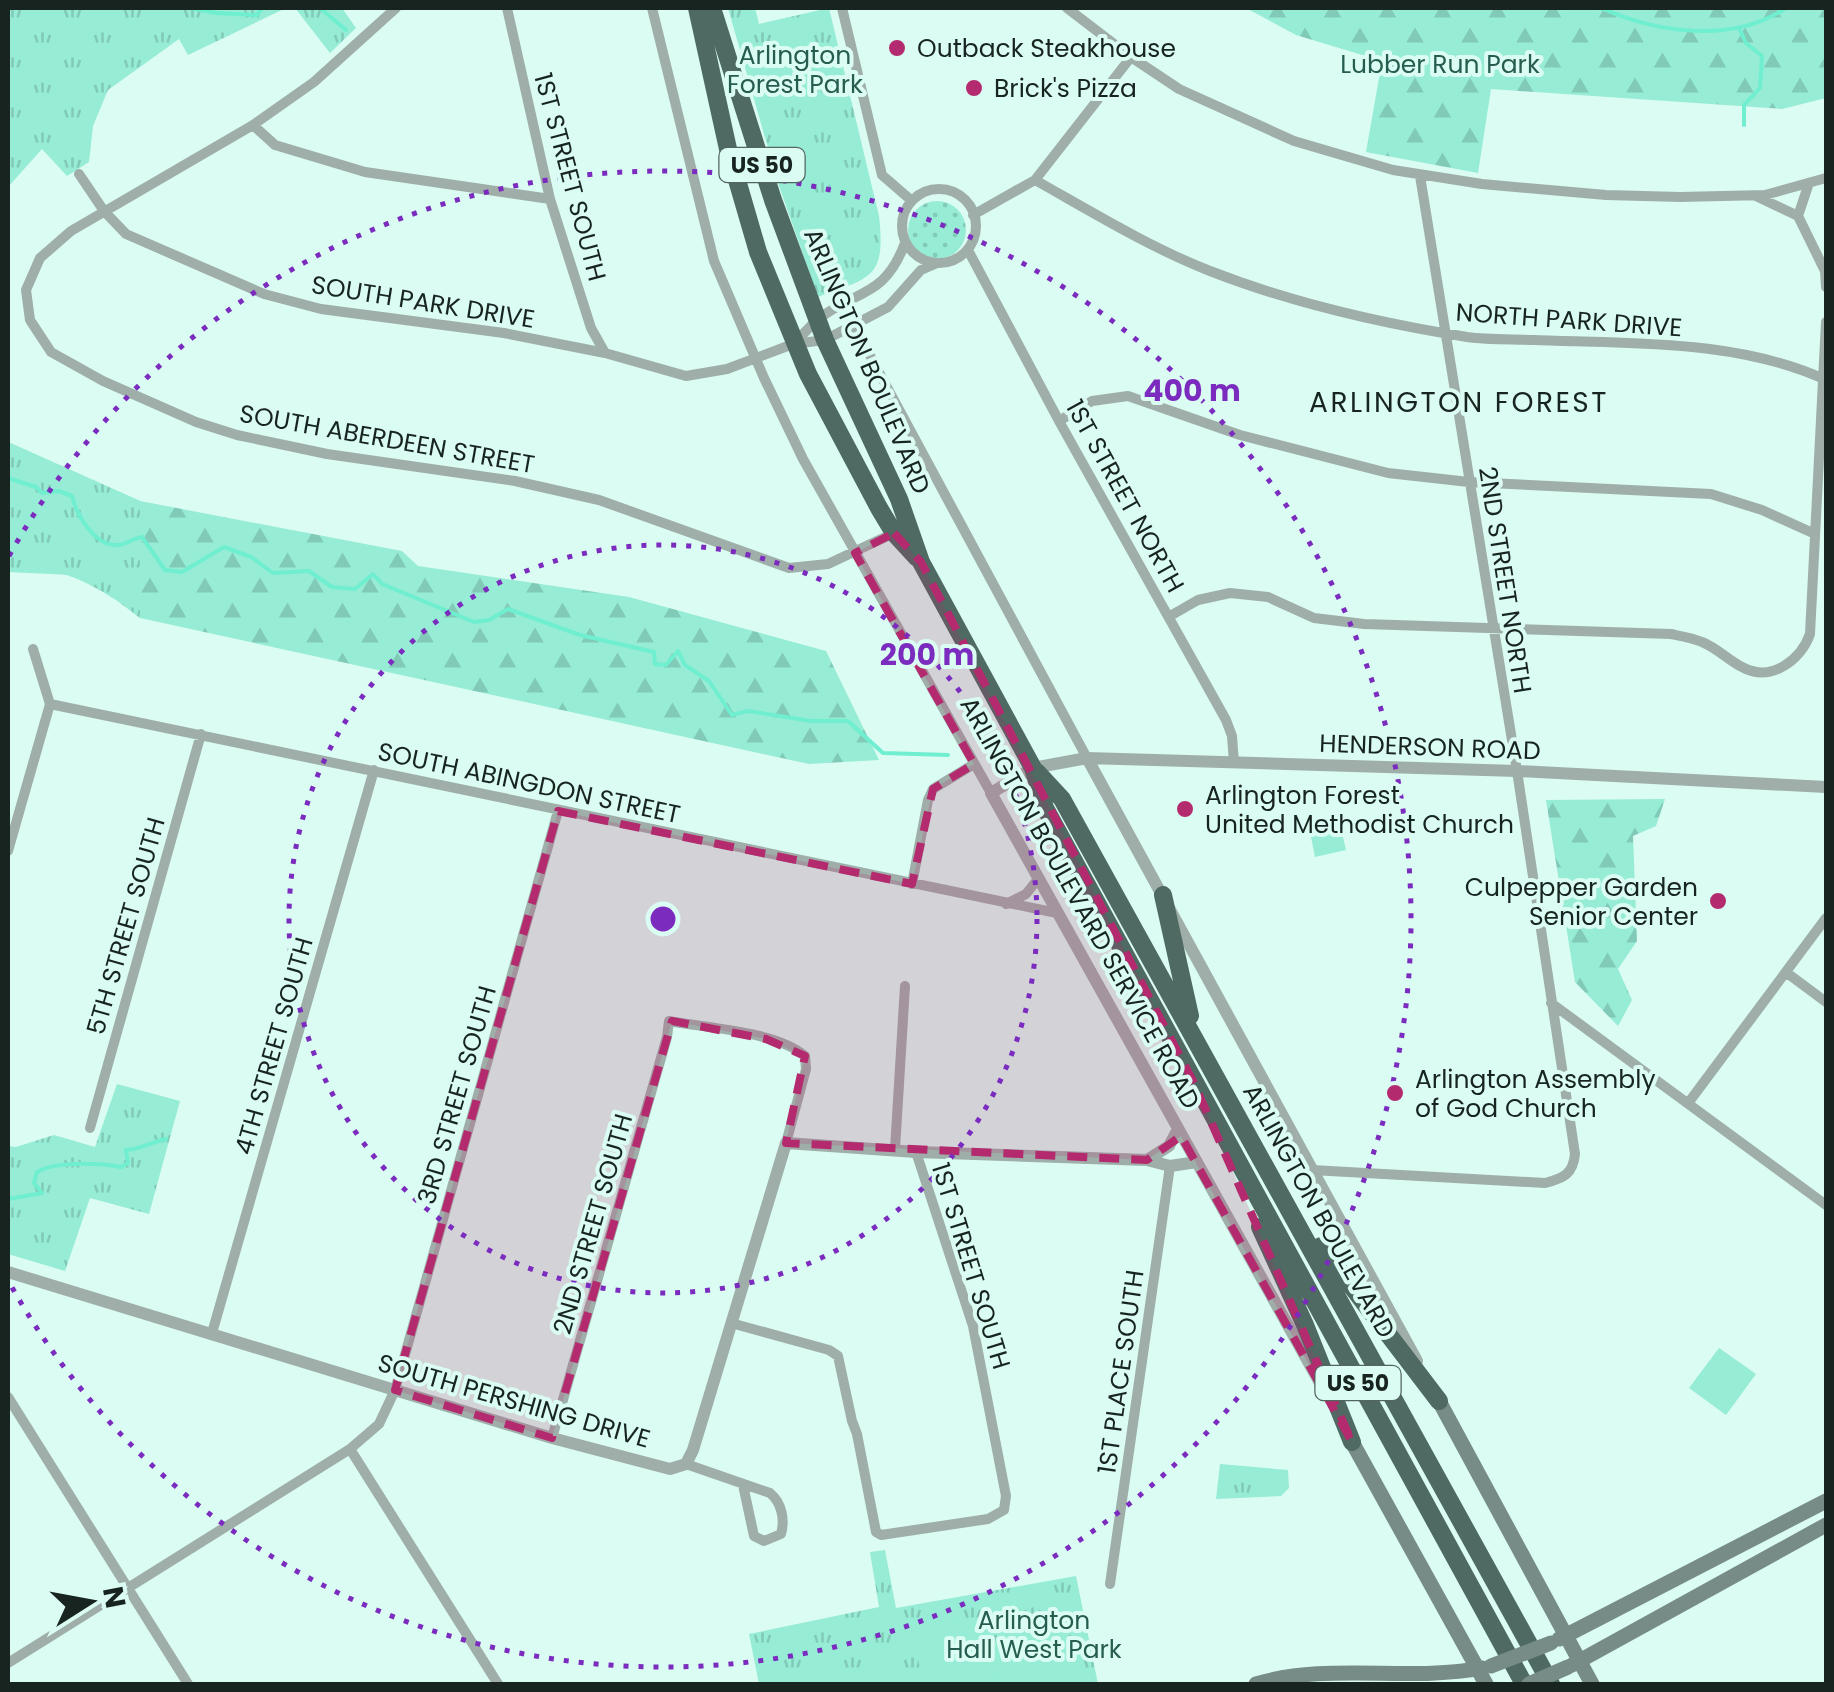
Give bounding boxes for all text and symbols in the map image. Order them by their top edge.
place label: Outback Steakhouse [917,31,1176,66]
marker: Outback Steakhouse [886,37,908,59]
park label: Arlington Forest Park [727,38,863,102]
park label: Lubber Run Park [1340,47,1540,82]
street label: 1ST STREET SOUTH [525,69,615,285]
place label: Brick's Pizza [994,71,1137,106]
marker: Brick's Pizza [963,77,985,99]
road number: US 50 [720,148,804,182]
street label: ARLINGTON BOULEVARD [795,223,939,499]
street label: SOUTH PARK DRIVE [309,267,537,337]
street label: NORTH PARK DRIVE [1455,295,1683,345]
text: 400 m [1143,369,1241,412]
district label: ARLINGTON FOREST [1309,383,1609,422]
street label: 1ST STREET NORTH [1057,393,1193,599]
street label: SOUTH ABERDEEN STREET [237,396,537,482]
street label: 2ND STREET NORTH [1470,464,1540,696]
text: 200 m [880,633,974,676]
street label: ARLINGTON BOULEVARD SERVICE ROAD [952,691,1208,1115]
street label: HENDERSON ROAD [1319,726,1541,768]
street label: SOUTH ABINGDON STREET [375,734,683,832]
place label: Arlington Forest United Methodist Church [1205,778,1514,842]
marker: Arlington Forest United Methodist Church [1174,798,1196,820]
street label: 5TH STREET SOUTH [78,813,174,1039]
place label: Culpepper Garden Senior Center [1465,870,1698,934]
marker: Culpepper Garden Senior Center [1707,890,1729,912]
centre of rings [645,901,681,937]
street label: 4TH STREET SOUTH [226,933,322,1159]
street label: 3RD STREET SOUTH [409,982,505,1208]
place label: Arlington Assembly of God Church [1415,1062,1655,1126]
street label: ARLINGTON BOULEVARD [1234,1078,1404,1344]
marker: Arlington Assembly of God Church [1384,1082,1406,1104]
street label: 2ND STREET SOUTH [545,1110,641,1338]
street label: 1ST STREET SOUTH [923,1158,1019,1374]
street label: 1ST PLACE SOUTH [1089,1268,1153,1476]
street label: SOUTH PERSHING DRIVE [374,1345,654,1457]
road number: US 50 [1316,1366,1400,1400]
north arrow [40,1552,140,1652]
text: N [93,1583,135,1611]
park label: Arlington Hall West Park [946,1603,1122,1667]

